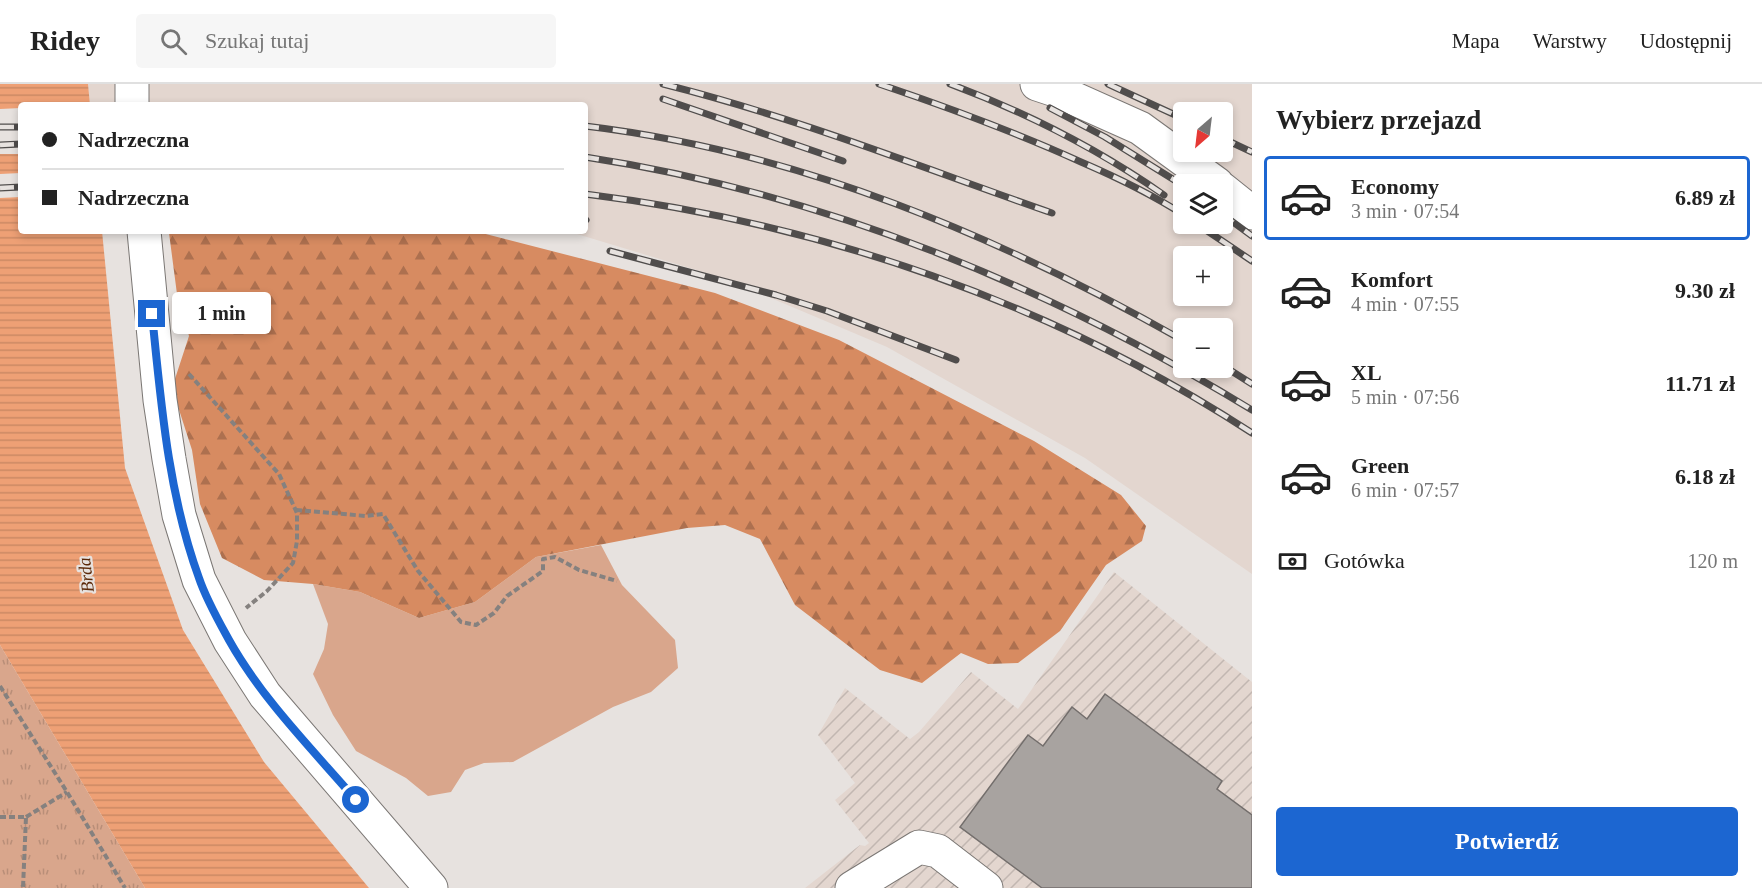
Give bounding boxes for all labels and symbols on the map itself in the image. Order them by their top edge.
north arrow [1173,102,1233,162]
callout: 1 min [173,293,272,335]
route end [138,300,165,327]
water label: Brda [74,556,98,594]
route start [342,786,369,813]

